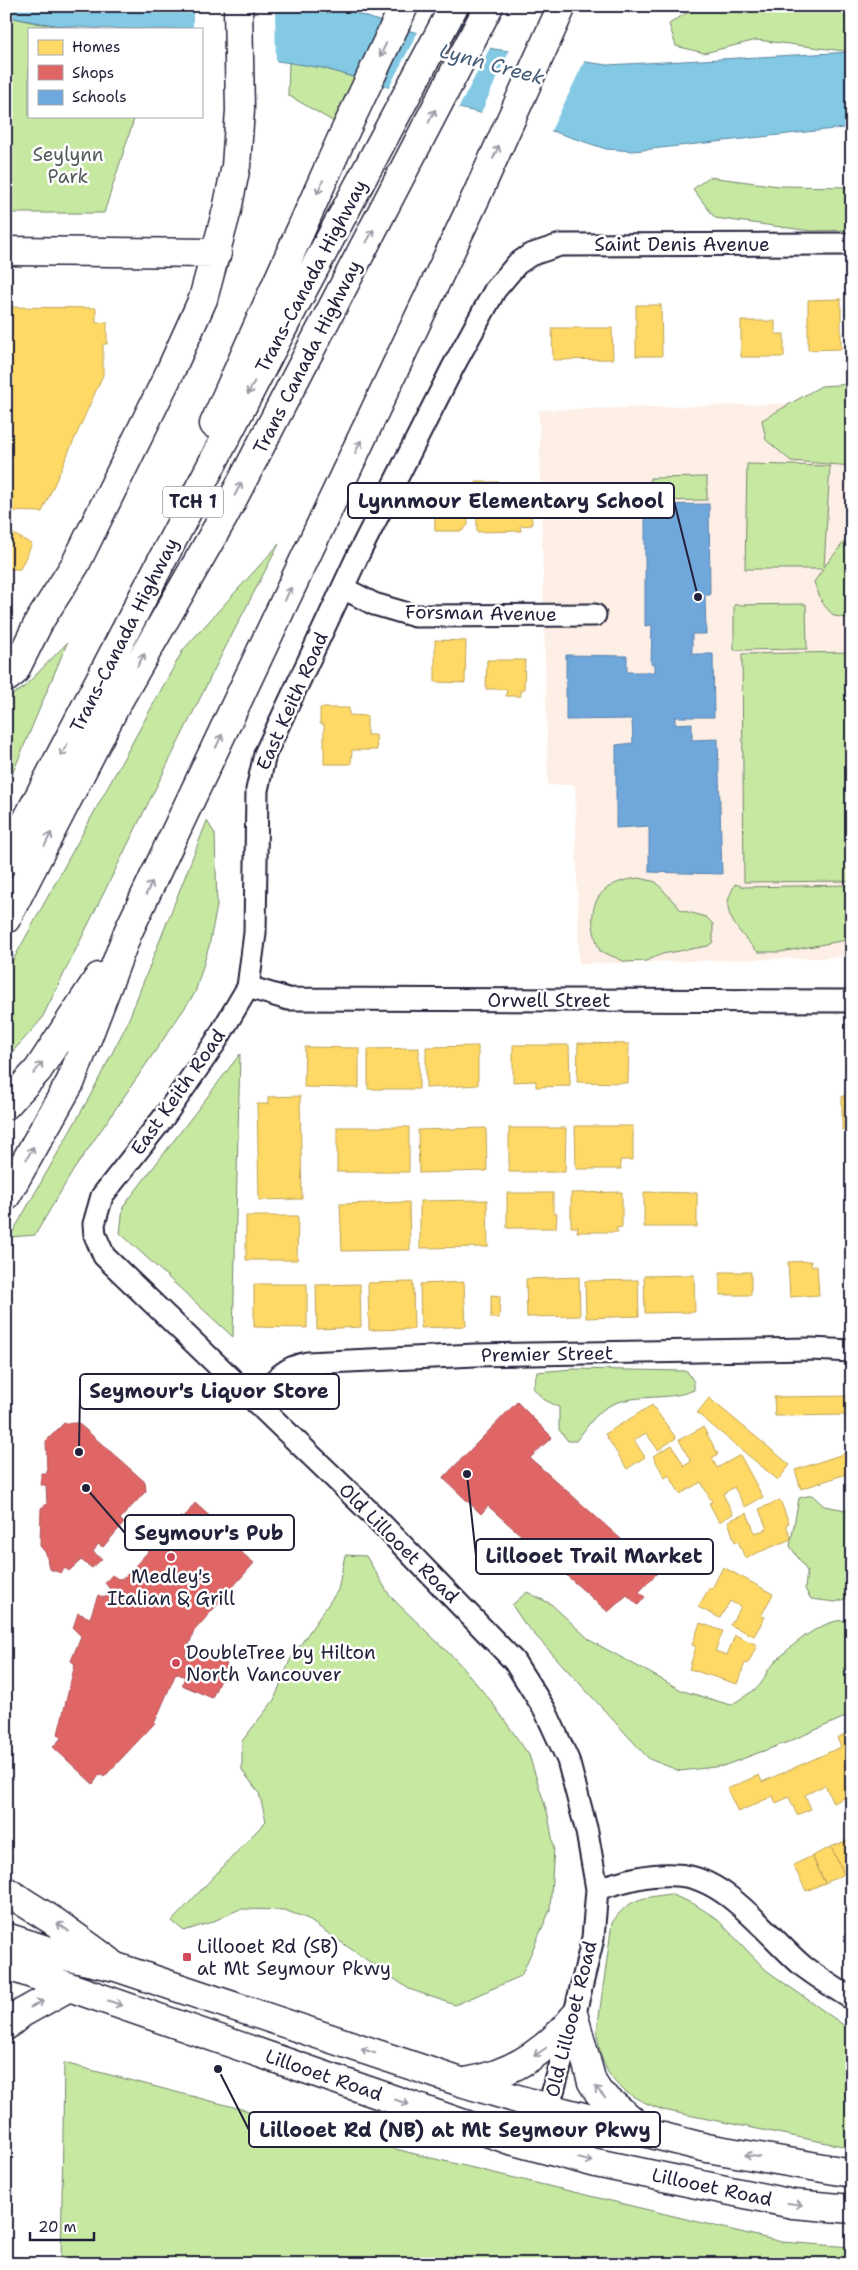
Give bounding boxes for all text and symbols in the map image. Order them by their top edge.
legend [28,28,202,118]
text: Homes [72,37,120,57]
water label: Lynn Creek [437,38,548,91]
one-way arrow [378,42,387,57]
text: Shops [72,63,114,83]
text: Schools [72,87,127,107]
one-way arrow [427,109,437,124]
park label: Seylynn Park [32,142,104,189]
one-way arrow [492,145,502,160]
street label: Trans-Canada Highway [249,175,373,377]
one-way arrow [314,179,324,194]
one-way arrow [365,228,375,243]
street label: Saint Denis Avenue [594,232,770,257]
street label: Trans Canada Highway [247,256,367,458]
one-way arrow [246,380,255,395]
one-way arrow [354,440,363,455]
one-way arrow [233,481,243,496]
callout: Lynnmour Elementary School [348,483,674,518]
road number: TCH 1 [163,487,223,518]
text: Lynnmour Elementary School [358,488,664,514]
street label: Trans-Canada Highway [64,533,184,737]
one-way arrow [284,587,294,602]
street label: Forsman Avenue [405,599,557,627]
street label: East Keith Road [250,628,334,774]
one-way arrow [136,653,146,668]
one-way arrow [215,734,224,749]
one-way arrow [59,742,68,757]
one-way arrow [44,832,53,847]
one-way arrow [145,880,155,895]
street label: Orwell Street [487,988,611,1013]
street label: East Keith Road [125,1024,231,1160]
one-way arrow [33,1061,43,1075]
one-way arrow [25,1146,35,1161]
street label: Premier Street [481,1340,613,1368]
callout: Seymour's Liquor Store [80,1374,339,1409]
text: Seymour's Liquor Store [89,1378,329,1404]
street label: Old Lillooet Road [334,1478,464,1608]
callout: Seymour's Pub [125,1515,294,1550]
text: Seymour's Pub [134,1520,284,1546]
callout: Lillooet Trail Market [476,1539,713,1574]
text: Lillooet Trail Market [485,1543,703,1569]
marker: Medley's Italian & Grill [165,1551,177,1563]
place label: Medley's Italian & Grill [107,1564,235,1611]
place label: DoubleTree by Hilton North Vancouver [186,1640,376,1687]
marker: DoubleTree by Hilton North Vancouver [170,1657,182,1669]
one-way arrow [57,1922,70,1933]
place label: Lillooet Rd (SB) at Mt Seymour Pkwy [197,1934,391,1981]
street label: Old Lillooet Road [539,1938,603,2100]
marker: Lillooet Rd (SB) at Mt Seymour Pkwy [181,1951,193,1963]
one-way arrow [29,1999,43,2009]
one-way arrow [107,1999,123,2008]
street label: Lillooet Road [262,2043,386,2107]
one-way arrow [360,2046,376,2055]
one-way arrow [533,2047,547,2057]
one-way arrow [594,2086,606,2099]
one-way arrow [394,2098,409,2107]
callout: Lillooet Rd (NB) at Mt Seymour Pkwy [249,2112,660,2147]
text: Lillooet Rd (NB) at Mt Seymour Pkwy [259,2117,651,2143]
one-way arrow [744,2150,760,2160]
one-way arrow [576,2156,592,2165]
street label: Lillooet Road [650,2162,774,2212]
one-way arrow [787,2199,803,2209]
scale bar [30,2210,94,2242]
text: 20 m [38,2217,77,2237]

